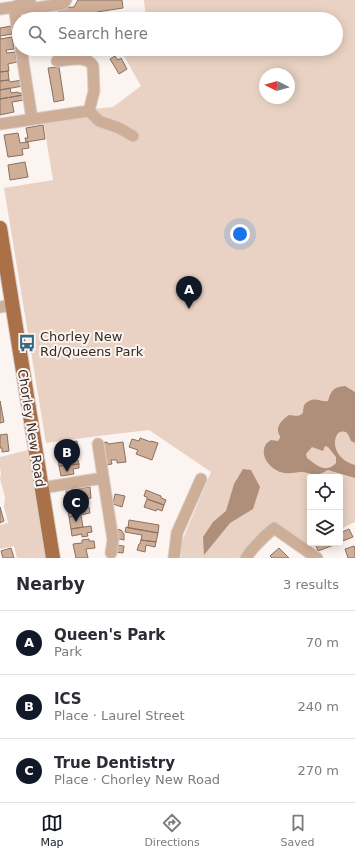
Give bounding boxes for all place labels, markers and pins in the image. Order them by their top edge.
pin: A [176,276,202,309]
place label: Chorley New Rd/Queens Park [40,329,144,359]
bus stop icon: Chorley New Rd/Queens Park [17,333,37,353]
pin: B [54,439,80,472]
pin: C [63,489,89,522]

